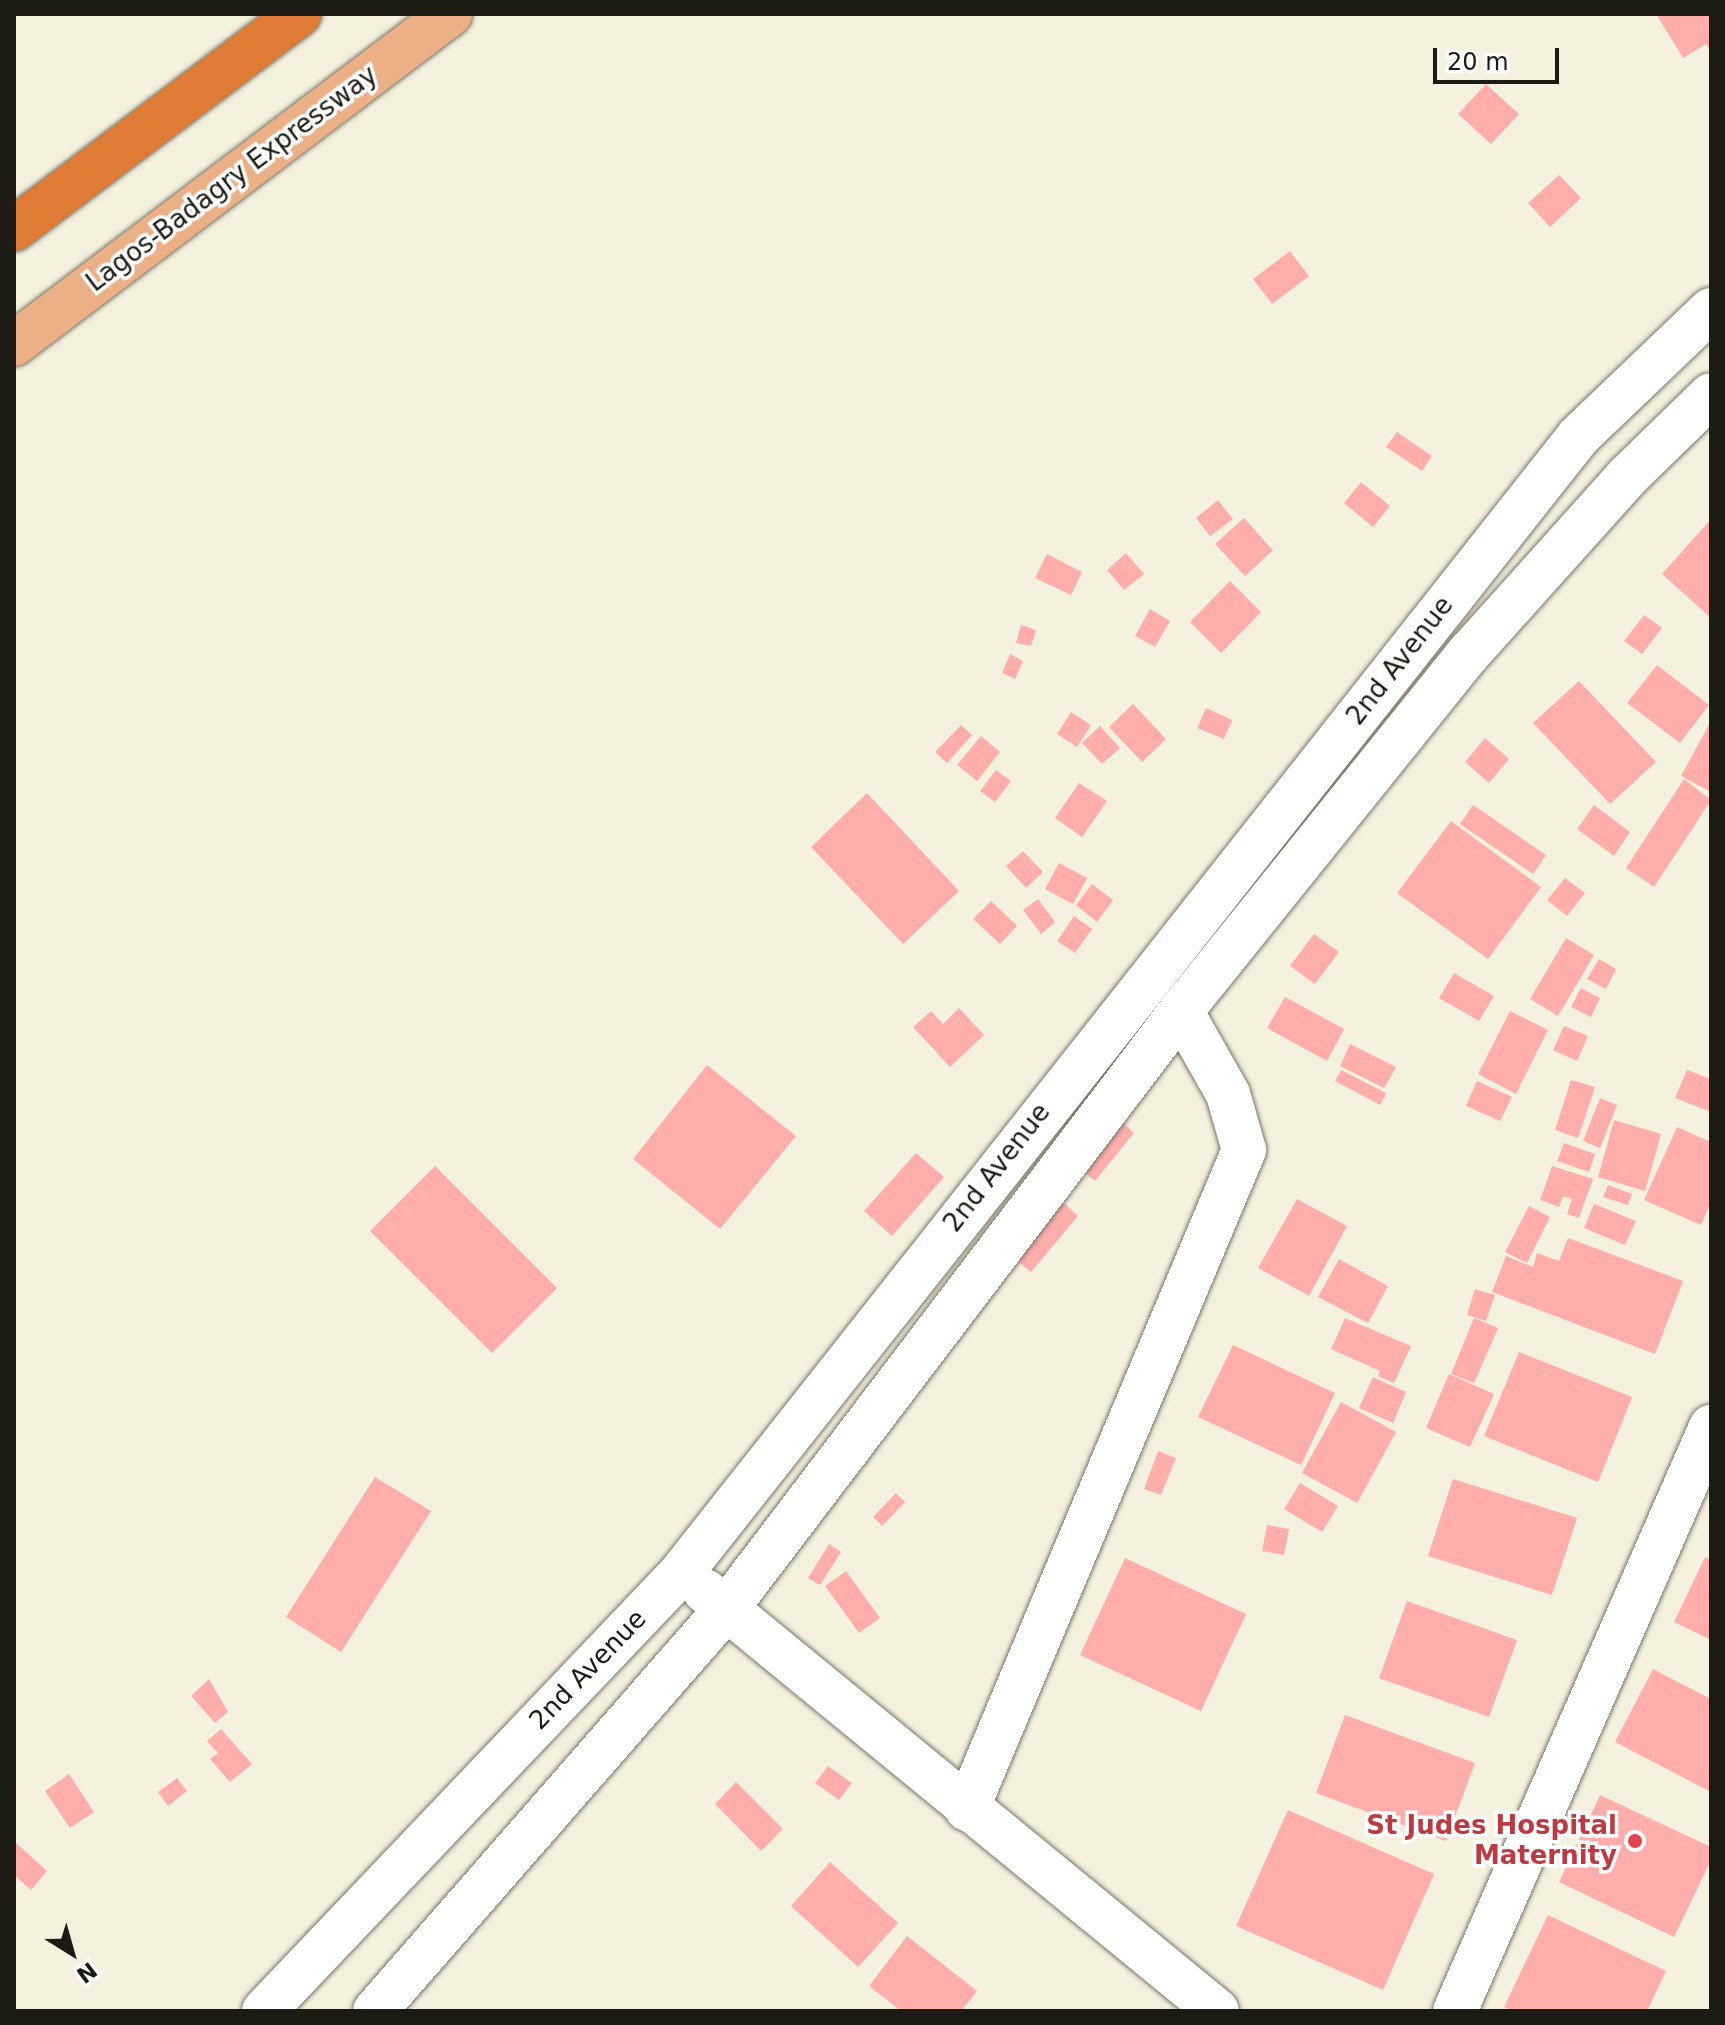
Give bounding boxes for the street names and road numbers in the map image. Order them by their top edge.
street label: Lagos-Badagry Expressway [80,59,384,299]
street label: 2nd Avenue [1340,591,1460,731]
street label: 2nd Avenue [937,1098,1057,1238]
street label: 2nd Avenue [523,1604,653,1736]

